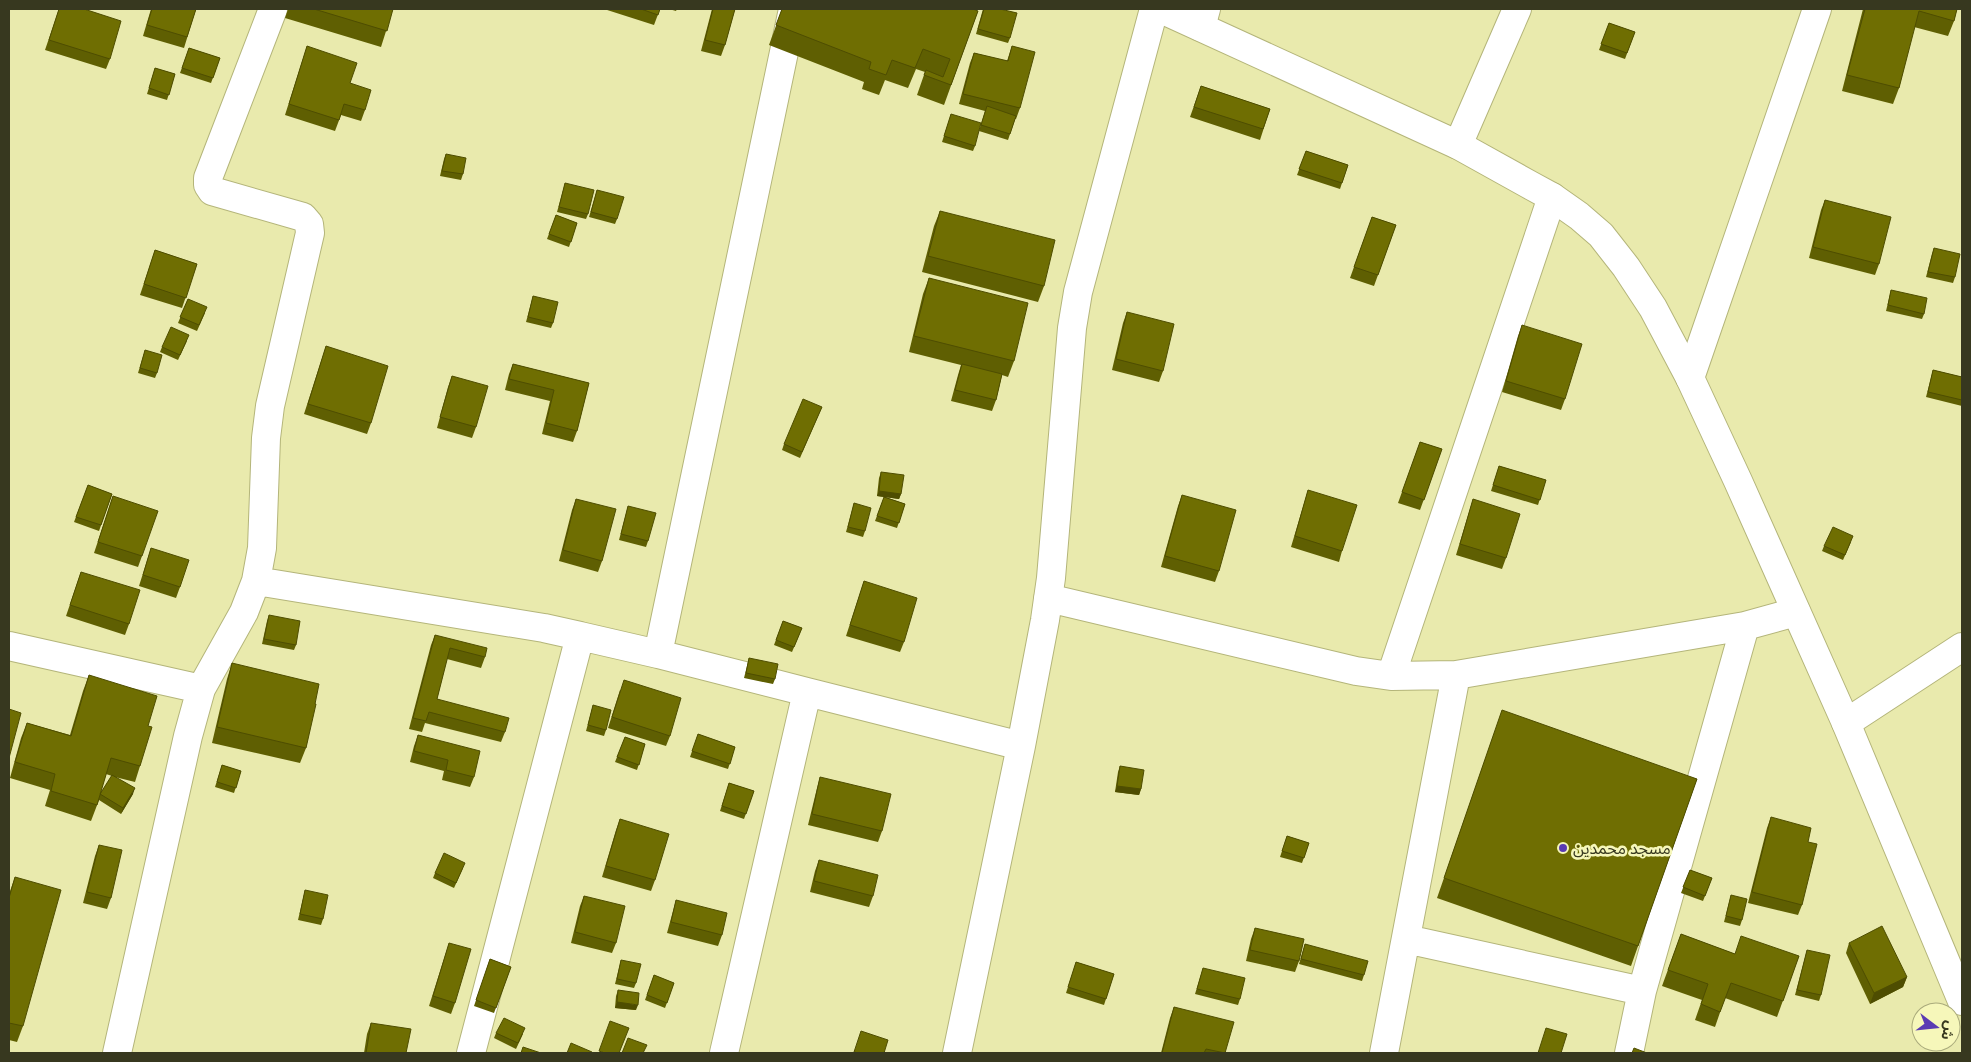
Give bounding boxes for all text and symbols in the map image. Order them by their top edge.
place label: مسجد محمدين [1573,838,1671,859]
marker: مسجد محمدين [1557,842,1569,854]
north arrow [1911,1002,1961,1052]
text: ش [1937,1019,1960,1042]

